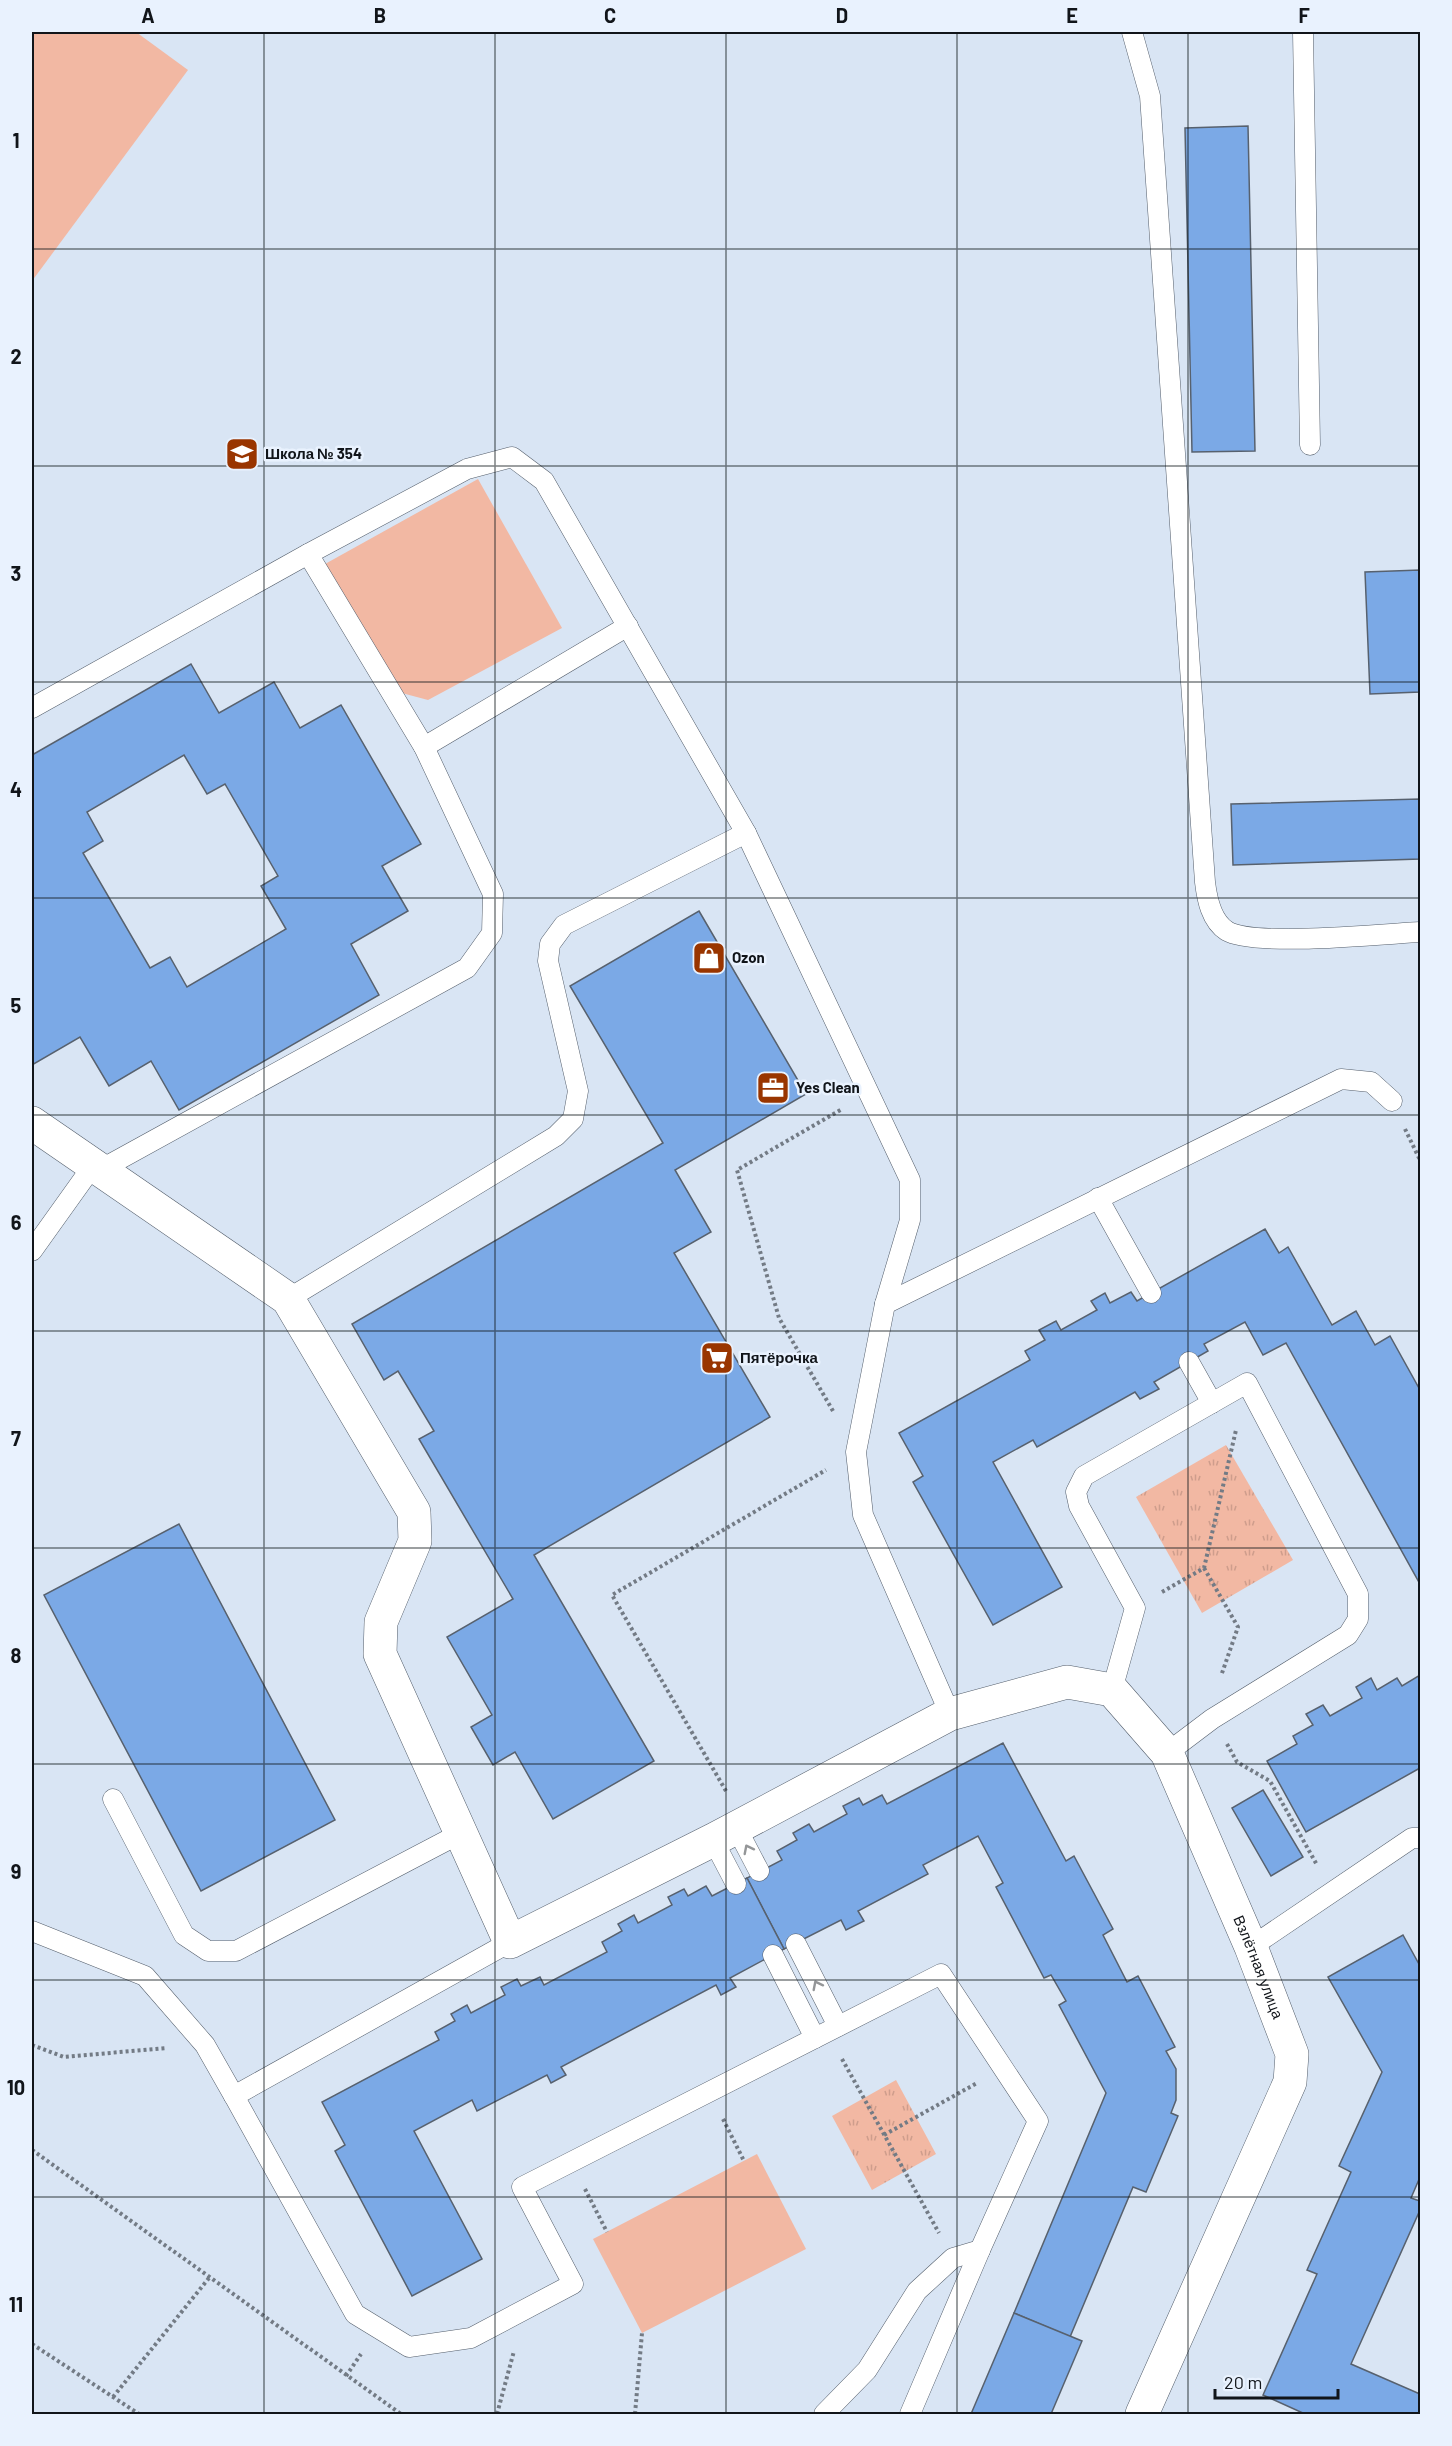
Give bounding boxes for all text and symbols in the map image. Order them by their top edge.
text: A [141,3,155,27]
text: B [374,3,386,27]
text: C [604,3,616,27]
text: D [836,3,848,27]
text: E [1066,3,1078,27]
text: F [1298,3,1310,27]
text: 1 [12,128,20,152]
text: 2 [10,344,22,368]
school or university icon: Школа № 354 [224,436,260,472]
place label: Школа № 354 [265,444,362,462]
text: 3 [11,561,21,585]
text: 4 [10,777,22,801]
shop icon: Ozon [691,940,727,976]
place label: Ozon [732,948,765,966]
text: 5 [11,993,22,1017]
office icon: Yes Clean [755,1070,791,1106]
place label: Yes Clean [796,1078,860,1096]
text: 6 [11,1210,22,1234]
supermarket icon: Пятёрочка [699,1340,735,1376]
place label: Пятёрочка [740,1348,818,1366]
text: 7 [11,1426,21,1450]
text: 8 [11,1643,22,1667]
one-way arrow [743,1845,755,1856]
text: 9 [11,1859,21,1883]
street label: Взлётная улица [1230,1912,1288,2022]
one-way arrow [812,1980,824,1991]
text: 10 [7,2075,25,2099]
text: 11 [9,2292,23,2316]
scale bar [1215,2362,1338,2400]
text: 20 m [1224,2371,1262,2393]

